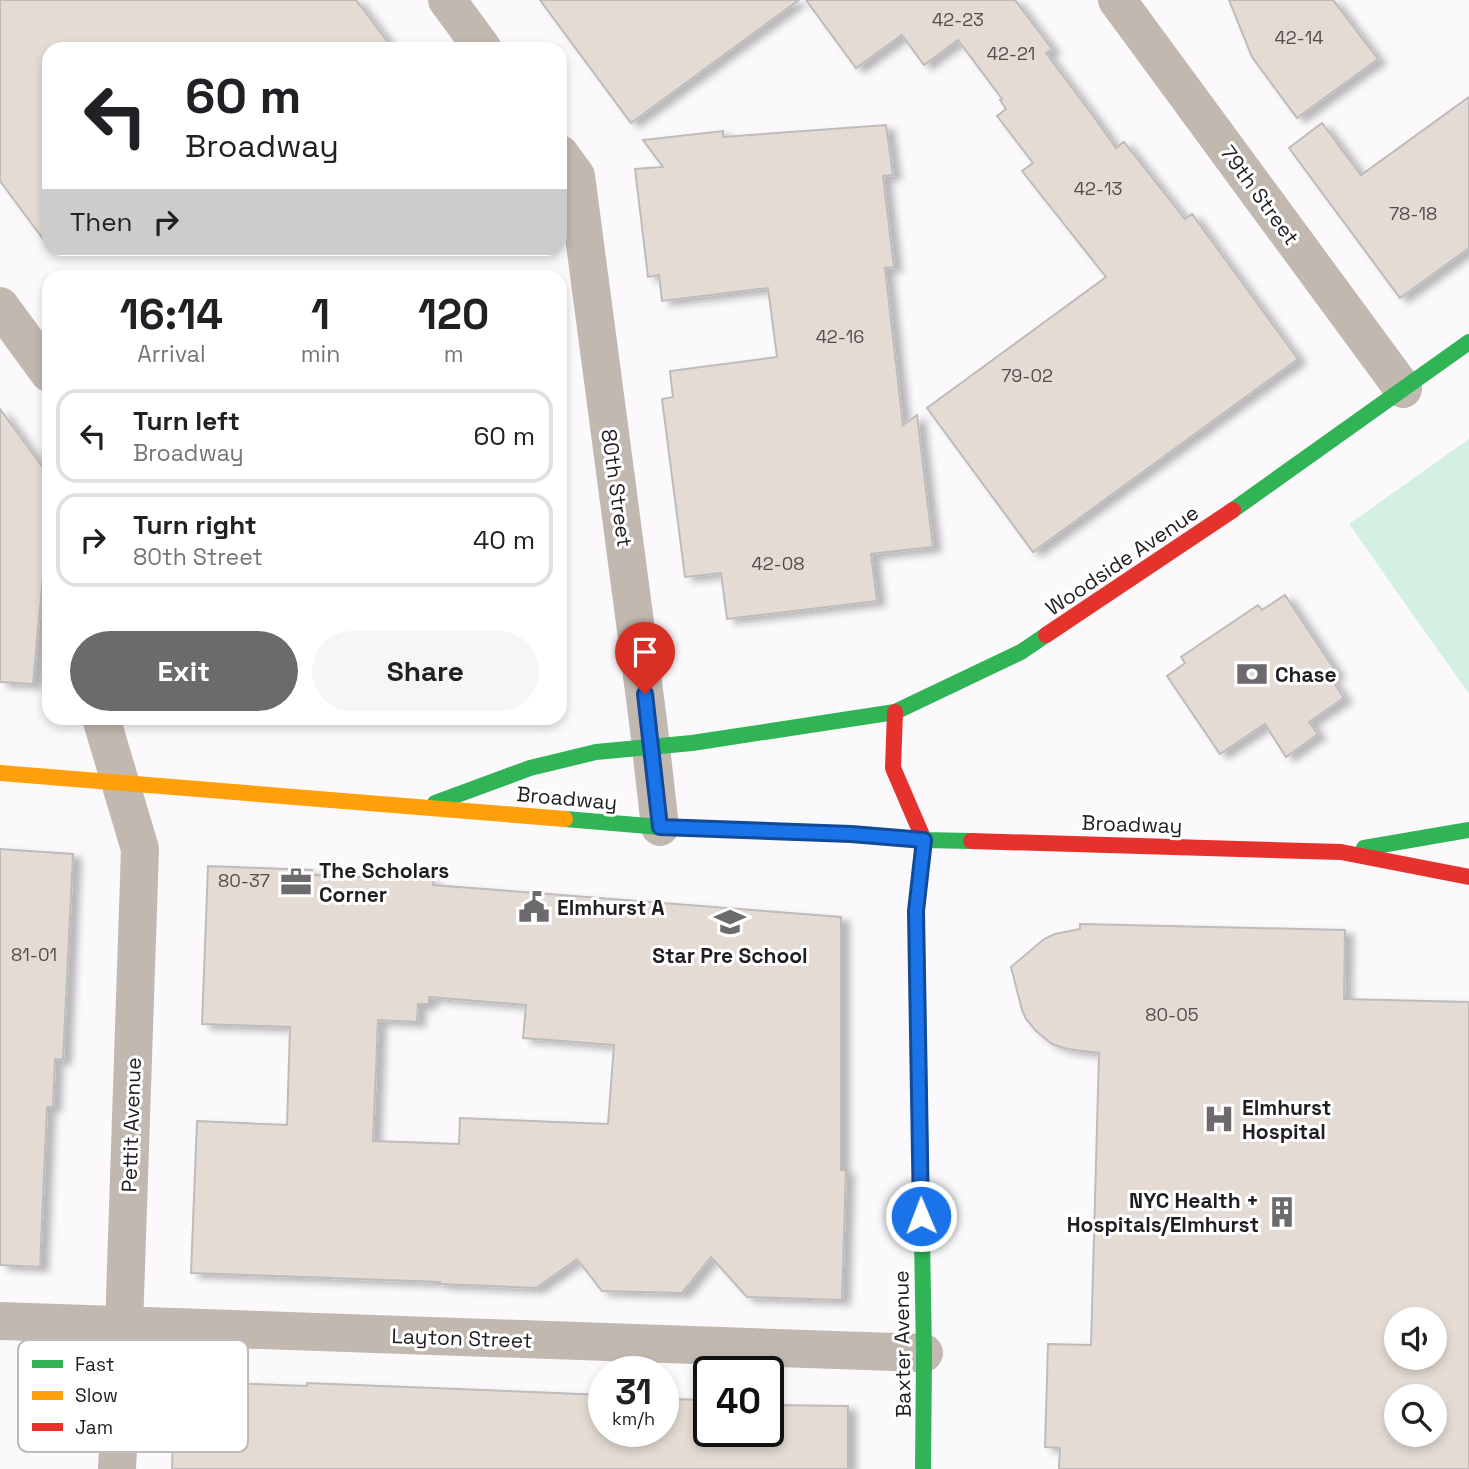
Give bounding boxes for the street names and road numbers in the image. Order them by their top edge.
street label: 79th Street [1215,140,1305,250]
street label: 80th Street [595,427,639,549]
street label: Woodside Avenue [1040,499,1204,621]
street label: Broadway [515,780,619,816]
street label: Broadway [1081,809,1183,839]
street label: Pettit Avenue [115,1057,147,1193]
street label: Baxter Avenue [887,1270,917,1418]
street label: Layton Street [391,1322,533,1354]

